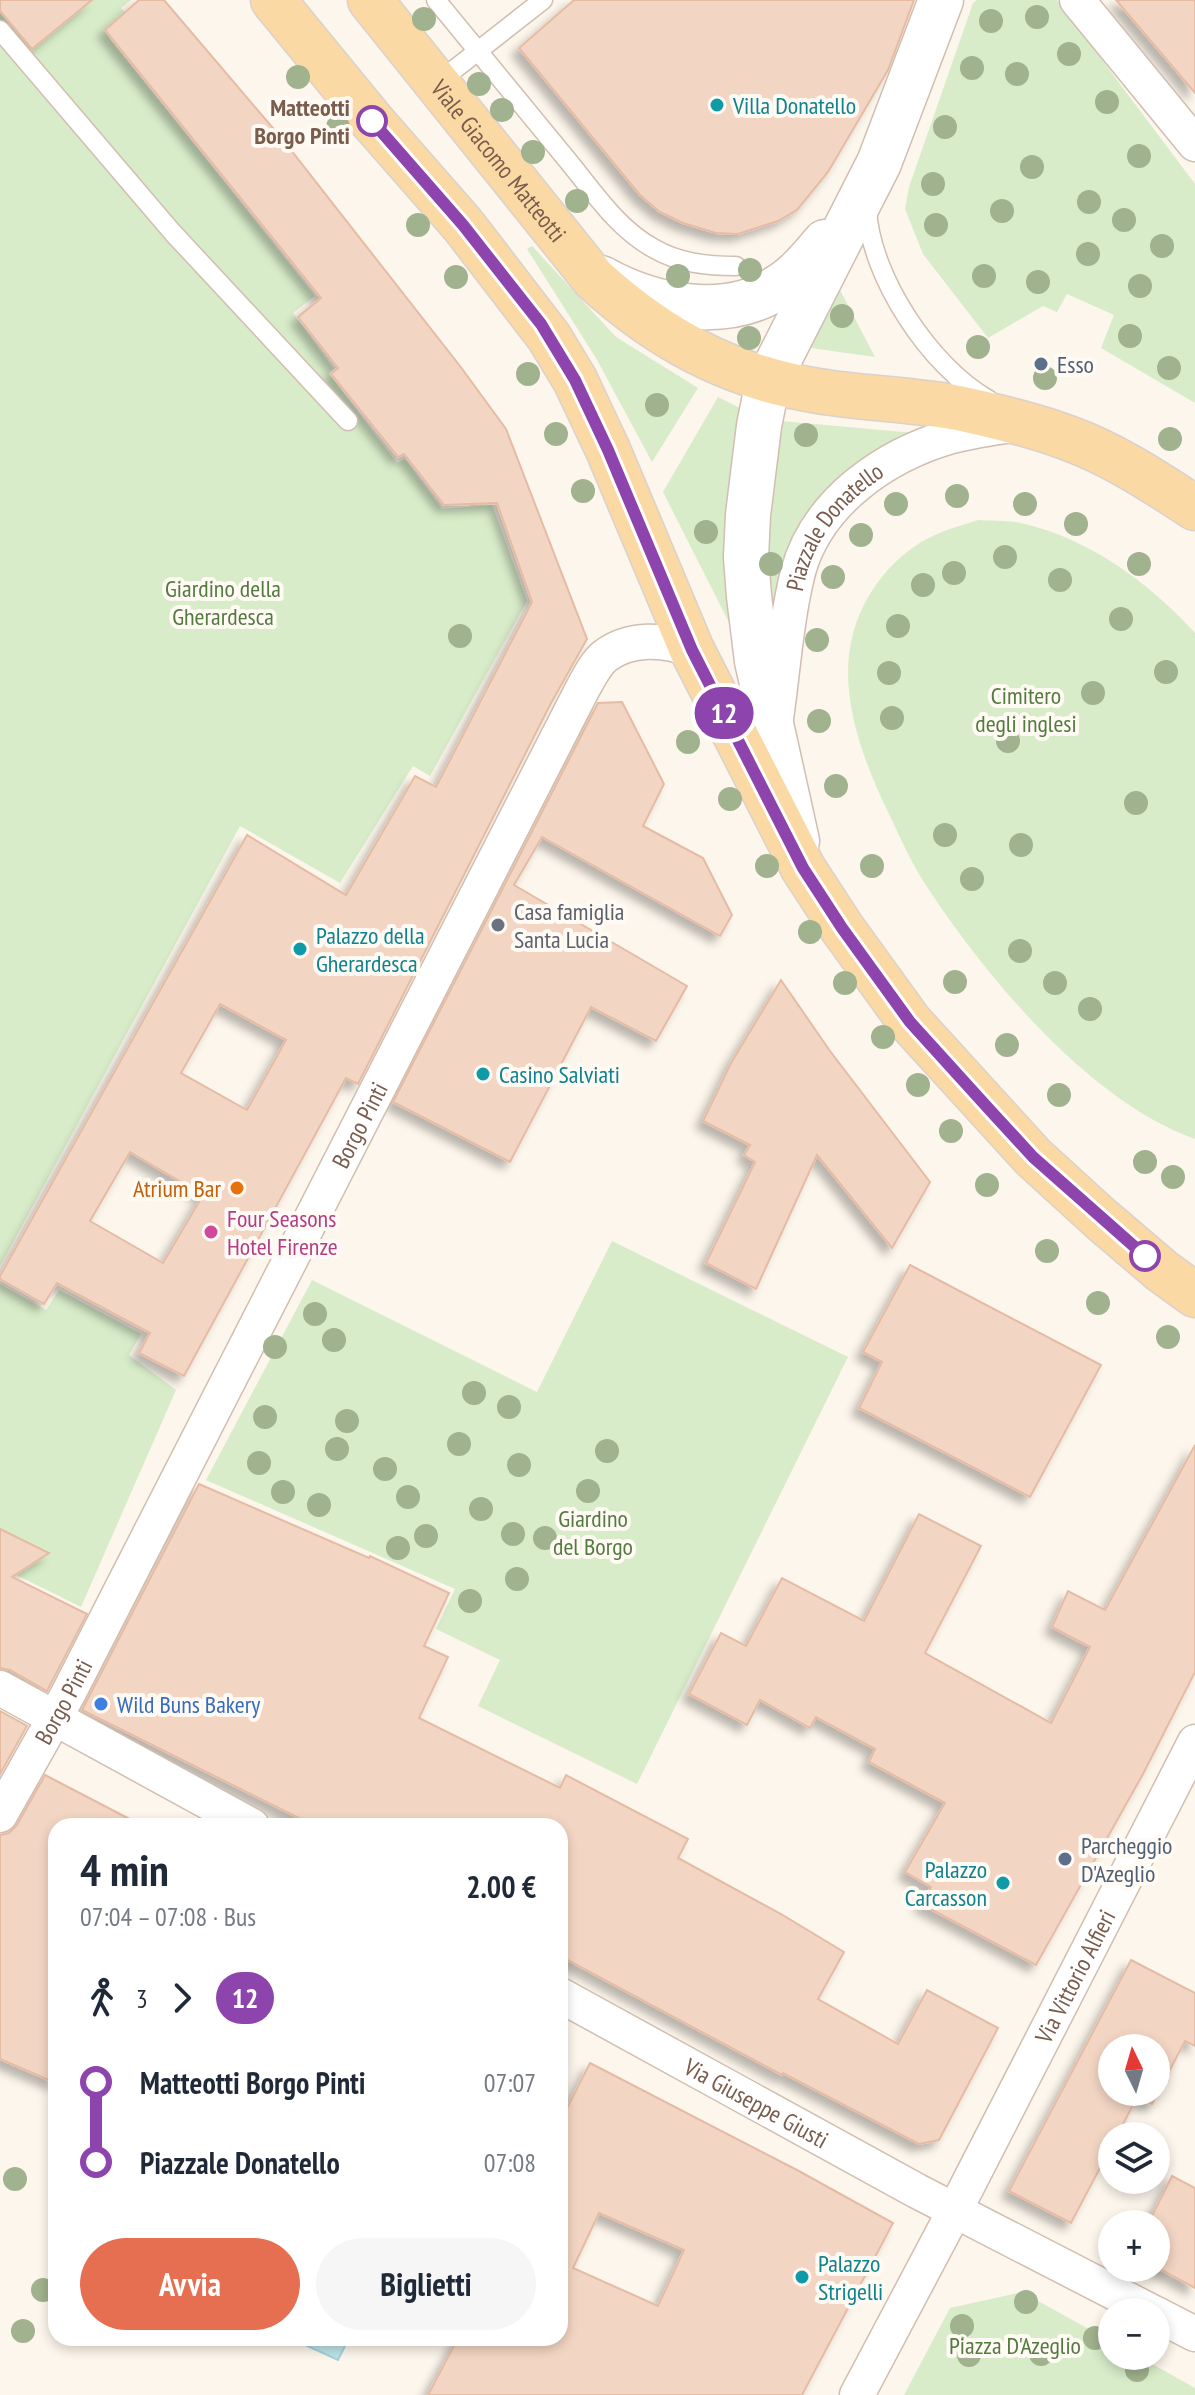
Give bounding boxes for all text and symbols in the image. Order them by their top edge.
street label: Viale Giacomo Matteotti [424,72,573,248]
place label: Villa Donatello [732,90,856,121]
place label: Matteotti Borgo Pinti [254,92,350,151]
marker: Villa Donatello [708,96,726,114]
marker: Matteotti Borgo Pinti [357,106,387,136]
place label: Esso [1057,349,1094,380]
marker: Esso [1032,355,1050,373]
street label: Piazzale Donatello [779,455,889,594]
park label: Giardino della Gherardesca [165,573,281,632]
park label: Cimitero degli inglesi [975,680,1077,739]
line badge: 12 [688,687,760,739]
text: 12 [711,694,737,731]
place label: Casa famiglia Santa Lucia [514,896,624,955]
marker: Casa famiglia Santa Lucia [489,916,507,934]
place label: Palazzo della Gherardesca [316,920,425,979]
marker: Palazzo della Gherardesca [291,940,309,958]
place label: Casino Salviati [499,1059,620,1090]
marker: Casino Salviati [474,1065,492,1083]
street label: Borgo Pinti [324,1077,394,1173]
place label: Atrium Bar [133,1173,221,1204]
marker: Atrium Bar [228,1179,246,1197]
place label: Four Seasons Hotel Firenze [227,1203,338,1262]
marker: Four Seasons Hotel Firenze [202,1223,220,1241]
unlabelled marker [1130,1241,1160,1271]
park label: Giardino del Borgo [553,1503,633,1562]
street label: Borgo Pinti [28,1654,99,1750]
place label: Wild Buns Bakery [117,1689,260,1720]
marker: Wild Buns Bakery [92,1695,110,1713]
place label: Parcheggio D'Azeglio [1081,1830,1173,1889]
text: 4 min [80,1841,169,1898]
marker: Parcheggio D'Azeglio [1056,1850,1074,1868]
place label: Palazzo Carcasson [905,1854,987,1913]
text: 2.00 € [466,1867,536,1906]
marker: Palazzo Carcasson [994,1874,1012,1892]
text: 07:04 – 07:08 · Bus [80,1900,256,1933]
street label: Via Vittorio Alfieri [1027,1904,1122,2049]
icon: walk [80,1976,124,2020]
icon: forward [160,1976,204,2020]
text: 12 [232,1979,258,2016]
text: 3 [136,1982,148,2015]
north arrow [1098,2034,1170,2106]
map controls [1098,2034,1170,2370]
street label: Via Giuseppe Giusti [678,2050,834,2155]
text: Matteotti Borgo Pinti [140,2063,366,2102]
text: 07:07 [484,2066,536,2099]
button: layers [1098,2122,1170,2194]
text: Piazzale Donatello [140,2143,340,2182]
text: 07:08 [484,2146,536,2179]
button: + [1098,2210,1170,2282]
button: Avvia [80,2238,300,2330]
button: Biglietti [316,2238,536,2330]
place label: Palazzo Strigelli [818,2248,883,2307]
marker: Palazzo Strigelli [793,2268,811,2286]
button: − [1098,2298,1170,2370]
park label: Piazza D'Azeglio [949,2330,1081,2361]

